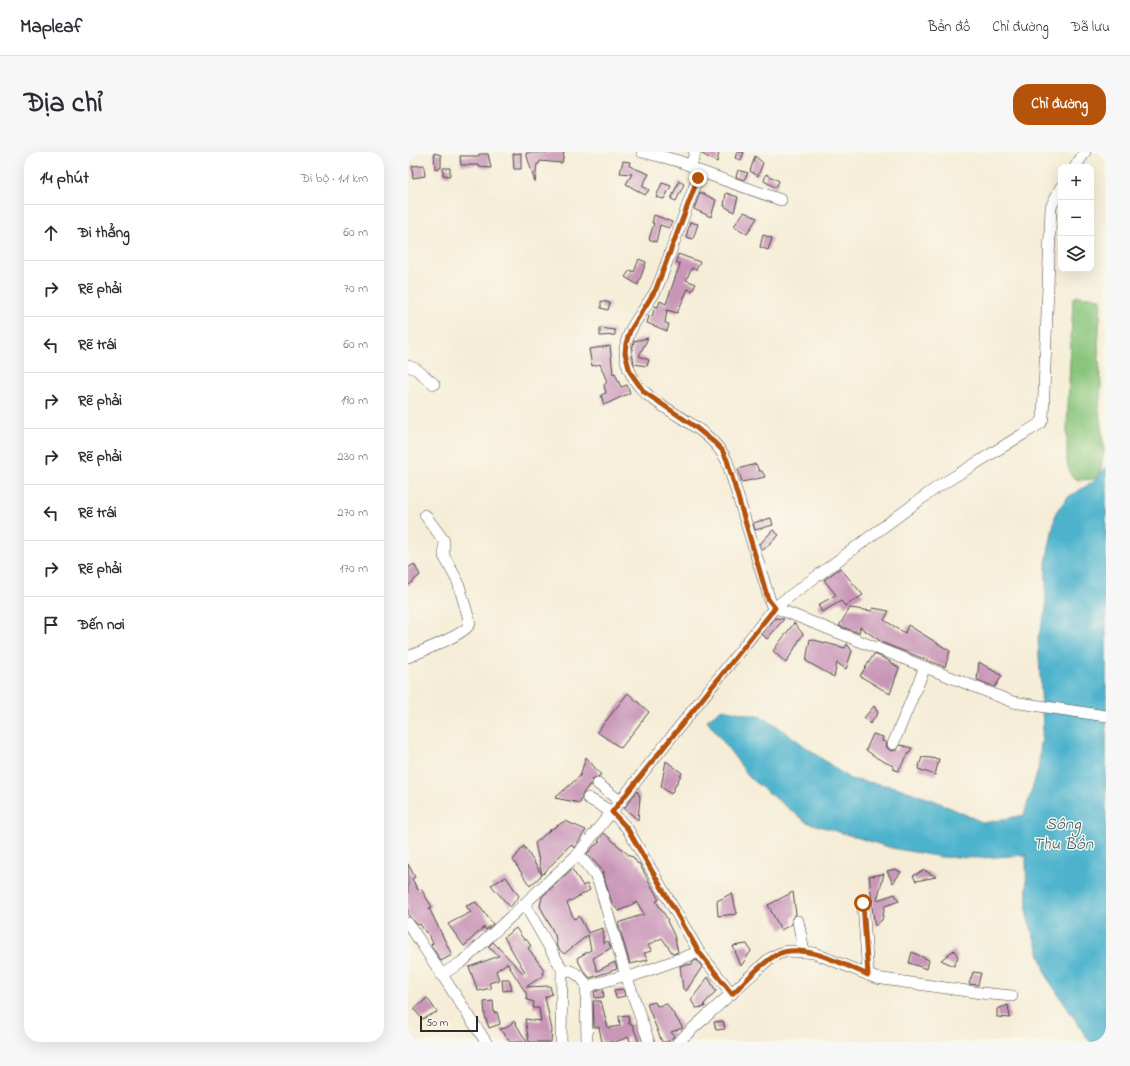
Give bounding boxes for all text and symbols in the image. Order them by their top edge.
text: Mapleaf [20,14,82,41]
text: Bản đồ [928,17,970,38]
text: Chỉ đường [992,17,1049,38]
text: Đã lưu [1071,17,1110,38]
text: Địa chỉ [24,84,102,125]
button: Chỉ đường [1013,84,1106,125]
map controls [1058,164,1094,272]
button: + [1058,164,1094,200]
text: 14 phút [40,166,89,191]
text: Đi bộ · 1.1 km [300,169,368,188]
route end [689,169,707,187]
button: − [1058,200,1094,236]
icon: ahead [40,222,62,244]
text: Đi thẳng [78,222,130,244]
text: 60 m [343,223,368,242]
button: layers [1058,236,1094,272]
icon: right [40,278,62,300]
text: Rẽ phải [78,278,122,300]
text: 70 m [344,279,368,298]
icon: left [40,334,62,356]
text: Rẽ trái [78,334,117,356]
text: 60 m [343,335,368,354]
icon: right [40,390,62,412]
text: Rẽ phải [78,390,122,412]
text: 190 m [341,391,368,410]
icon: right [40,446,62,468]
text: Rẽ phải [78,446,122,468]
text: 230 m [337,447,368,466]
icon: left [40,502,62,524]
text: Rẽ trái [78,502,117,524]
text: 270 m [337,503,368,522]
icon: right [40,558,62,580]
text: Rẽ phải [78,558,122,580]
text: 170 m [340,559,368,578]
icon: arrive [40,614,62,636]
text: Đến nơi [78,614,125,636]
water label: Sông Thu Bồn [1033,812,1094,857]
route start [854,894,872,912]
scale bar [420,1014,478,1033]
text: 50 m [426,1015,448,1031]

